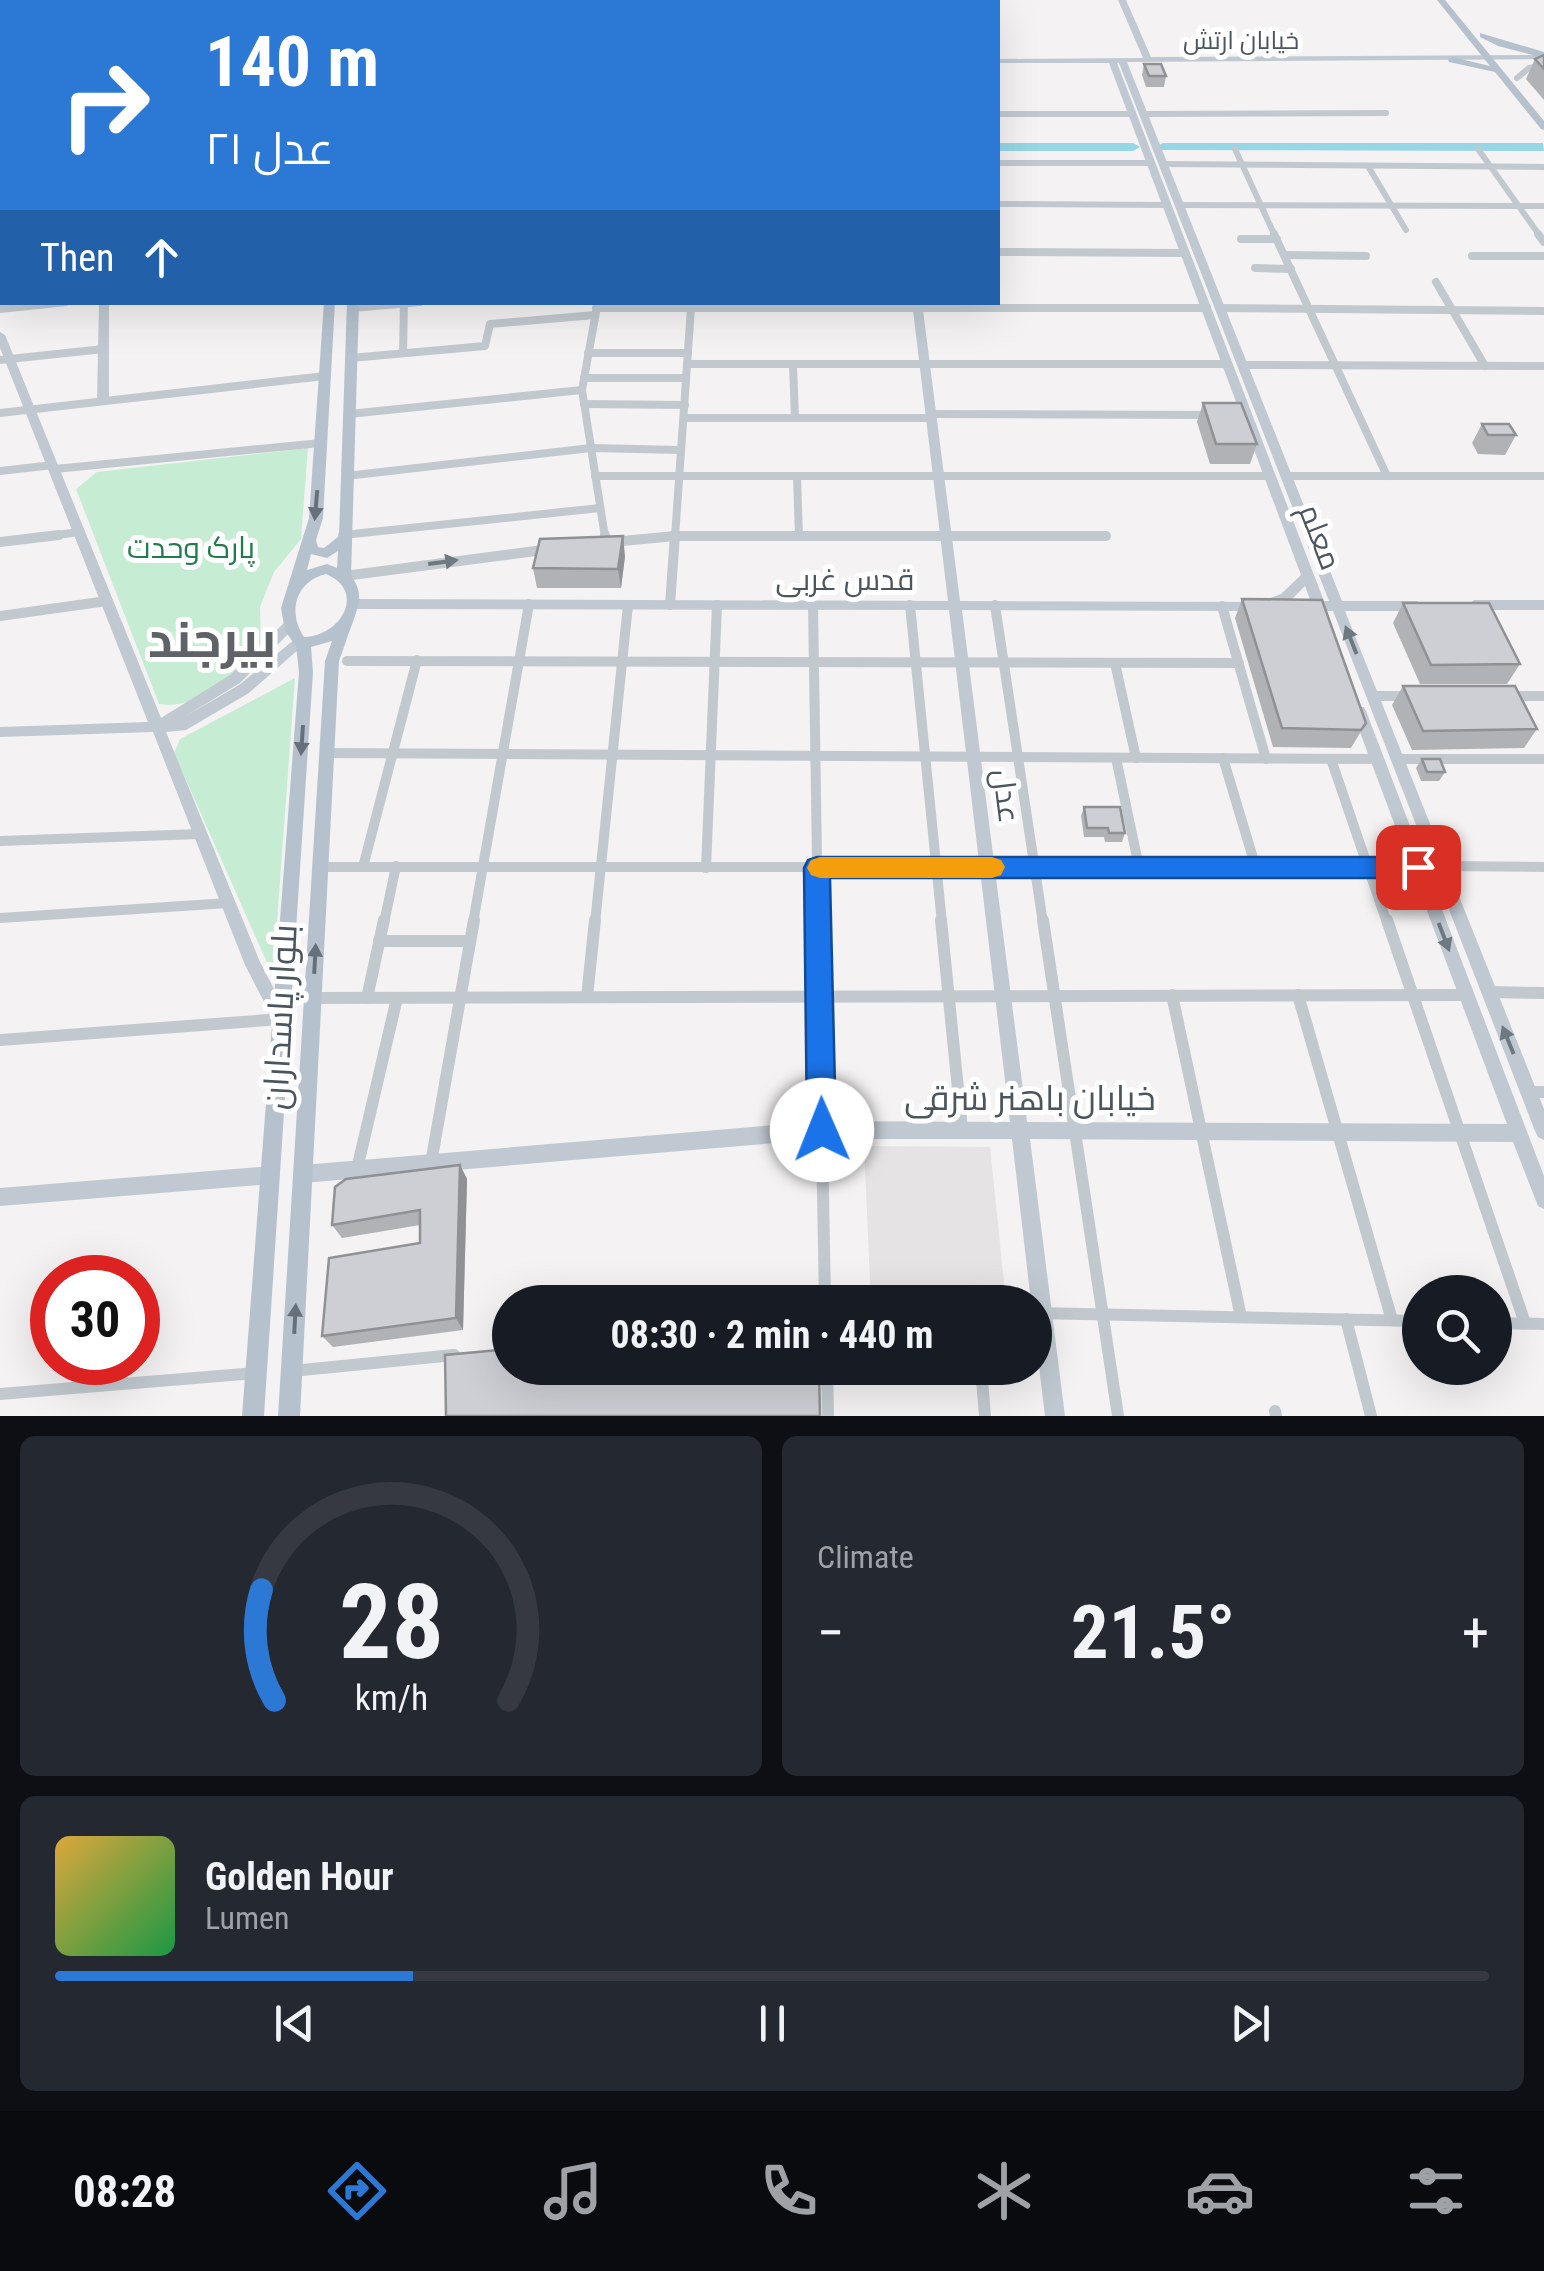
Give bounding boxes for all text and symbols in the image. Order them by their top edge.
text: 140 m [205,21,379,103]
street label: خیابان ارتش [1183,26,1299,55]
icon: right [40,40,170,170]
text: عدل ۲۱ [205,122,334,175]
icon: ahead [134,230,189,285]
text: Then [40,236,114,280]
one-way arrow [308,489,324,521]
street label: معلم [1289,499,1349,576]
park label: پارک وحدت [127,530,255,567]
one-way arrow [428,553,460,569]
street label: قدس غربی [776,562,914,598]
district label: بیرجند [148,611,276,669]
one-way arrow [1342,625,1358,655]
one-way arrow [293,724,309,756]
street label: عدل [986,767,1027,825]
pin [1376,825,1461,910]
icon: arrive [1391,840,1446,895]
one-way arrow [1437,922,1452,952]
street label: بلوار پاسداران [255,923,308,1111]
one-way arrow [307,943,323,975]
one-way arrow [1500,1025,1516,1055]
position arrow [770,1078,874,1182]
street label: خیابان باهنر شرقی [904,1078,1156,1119]
speed limit sign: 30 [30,1255,160,1385]
map controls [1402,1275,1512,1385]
button: search [1402,1275,1512,1385]
one-way arrow [287,1302,303,1334]
text: 08:30 · 2 min · 440 m [611,1313,933,1357]
text: Climate [817,1538,914,1576]
text: 28 [338,1562,444,1683]
text: 21.5° [1071,1588,1235,1676]
text: − [817,1601,845,1665]
text: + [1462,1601,1489,1665]
text: km/h [354,1677,428,1719]
text: Golden Hour [205,1855,394,1899]
text: Lumen [205,1899,290,1937]
icon: previous [267,1996,322,2051]
icon: pause [745,1996,800,2051]
icon: next [1223,1996,1278,2051]
icon: directions [322,2156,392,2226]
icon: music [538,2156,608,2226]
icon: phone [754,2156,824,2226]
icon: climate [969,2156,1039,2226]
icon: car [1185,2156,1255,2226]
icon: filters [1401,2156,1471,2226]
text: 08:28 [73,2165,176,2218]

